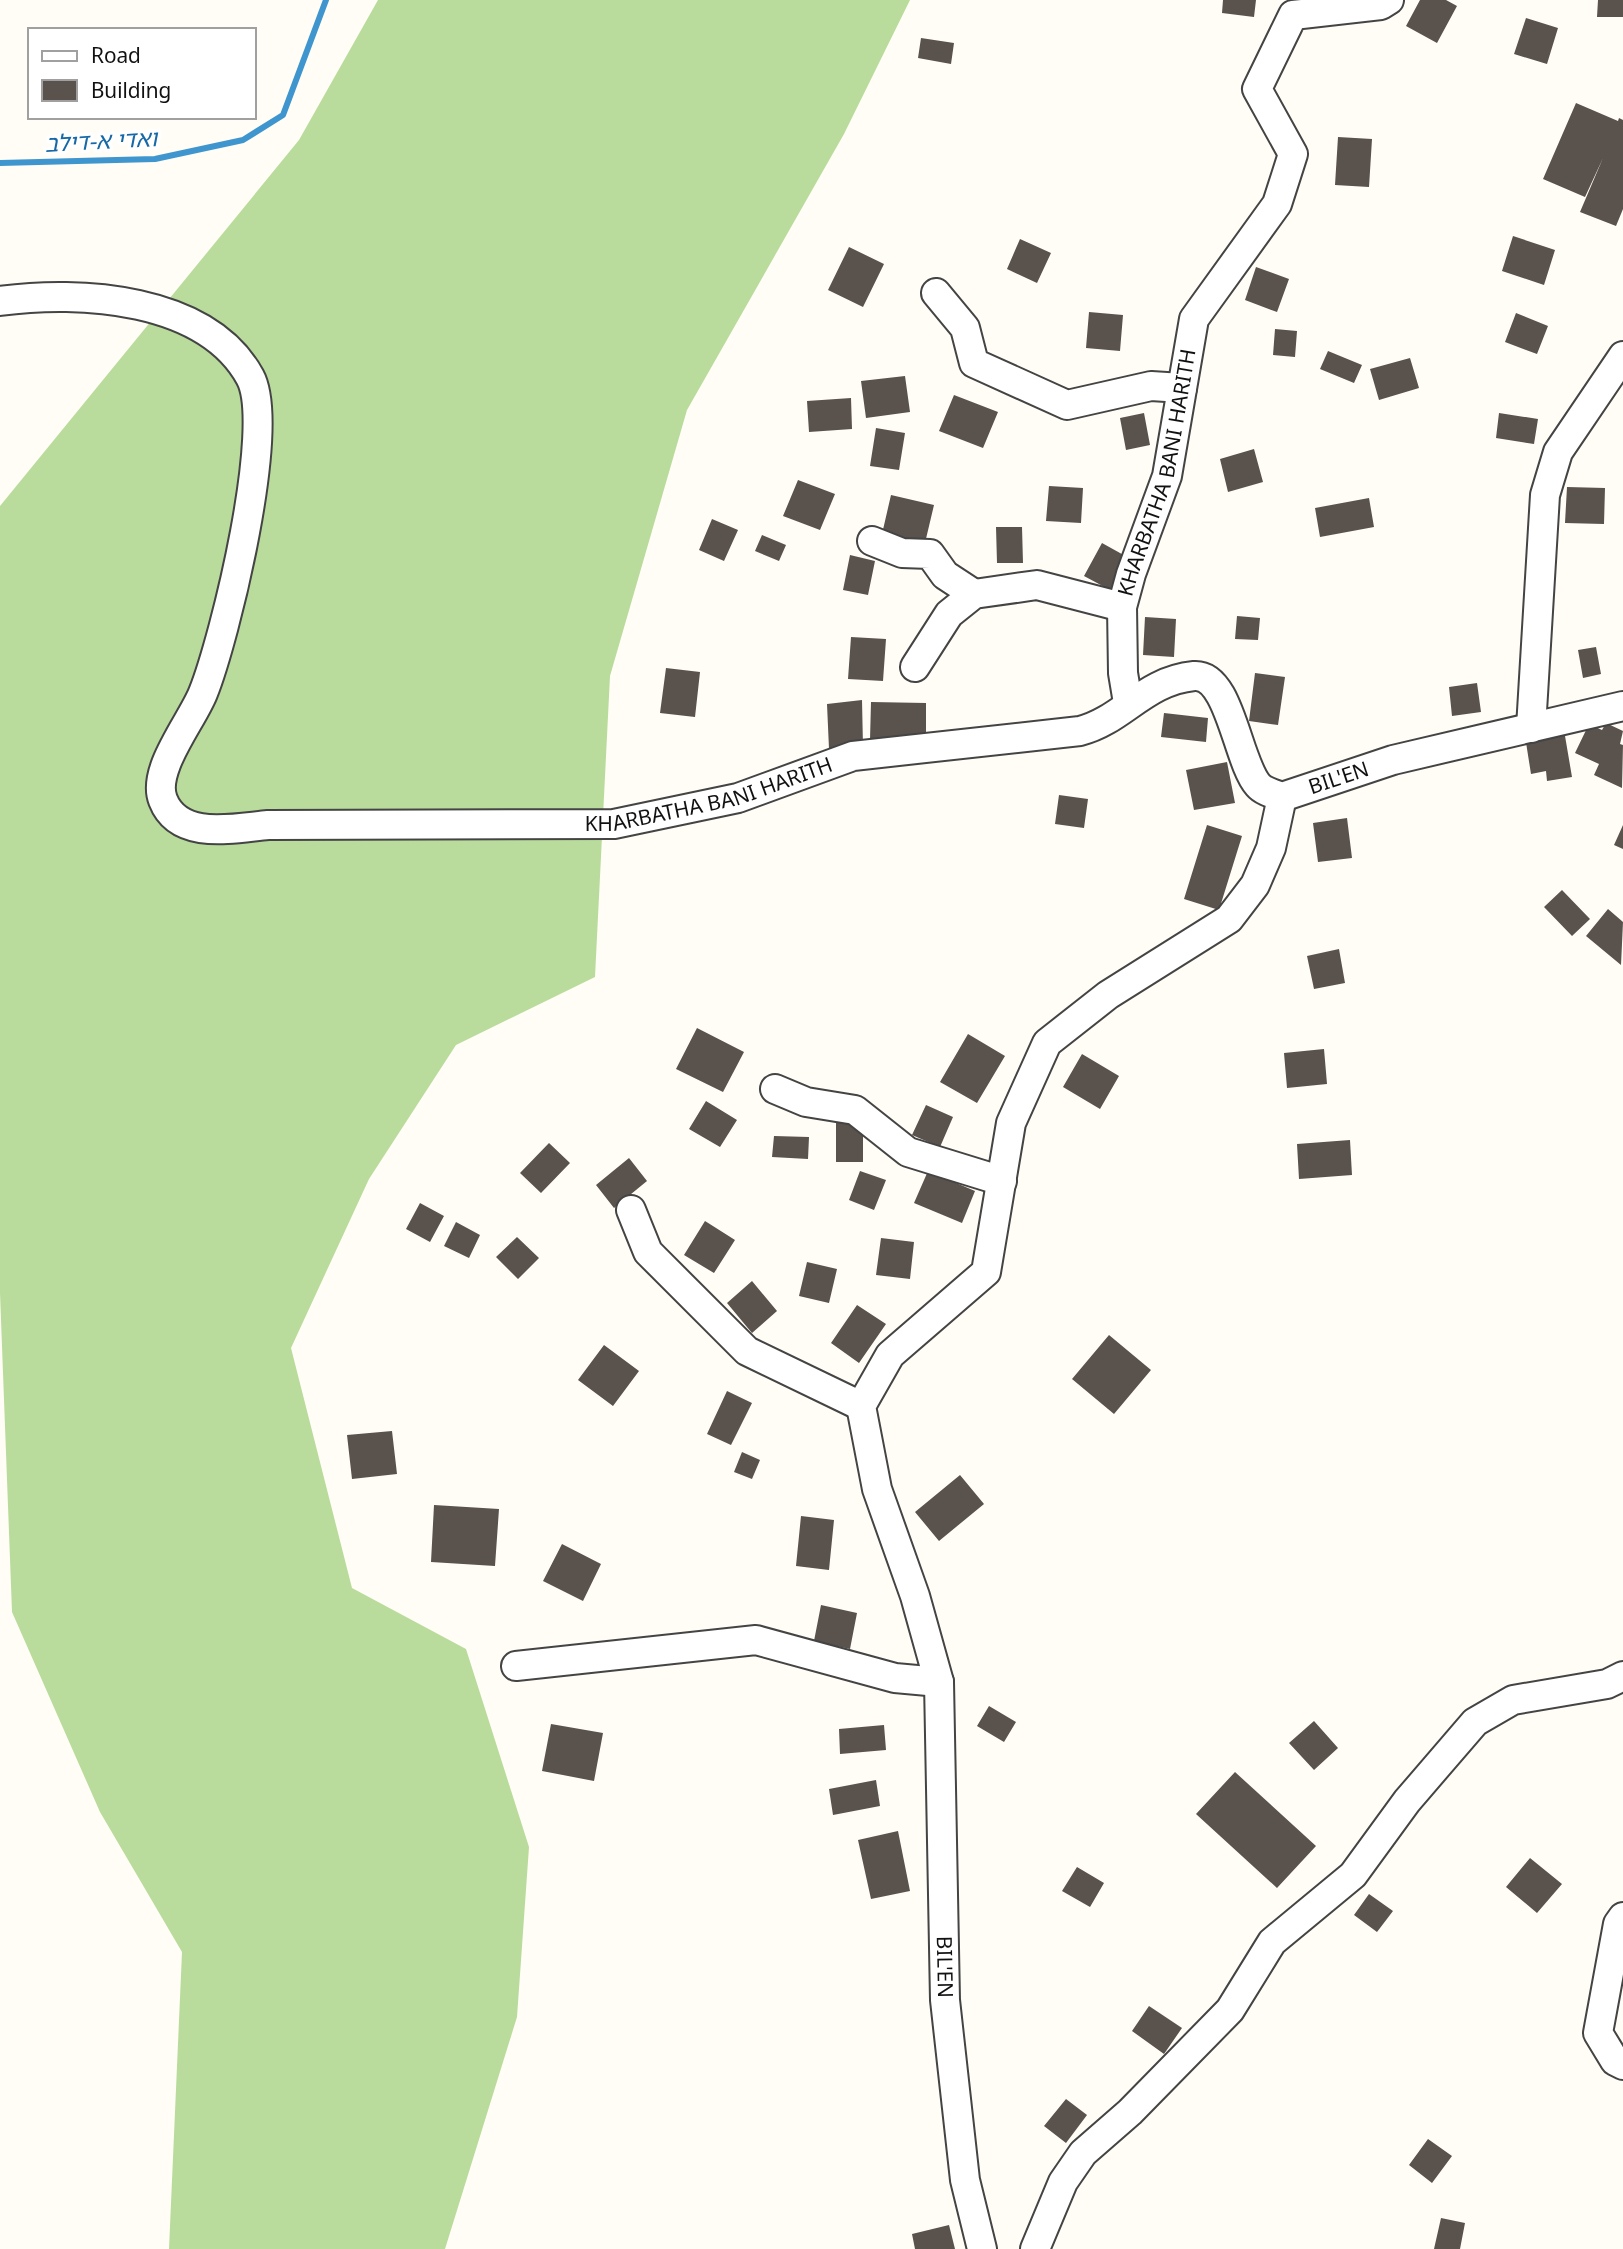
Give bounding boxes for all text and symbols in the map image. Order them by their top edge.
legend [28,28,256,119]
text: Road [91,41,141,69]
text: Building [91,76,171,104]
water label: ואדי א-דילב [44,121,160,159]
street label: KHARBATHA BANI HARITH [1111,347,1202,599]
street label: KHARBATHA BANI HARITH [585,750,836,837]
street label: BIL'EN [1305,754,1372,800]
street label: BIL'EN [931,1936,960,1998]

